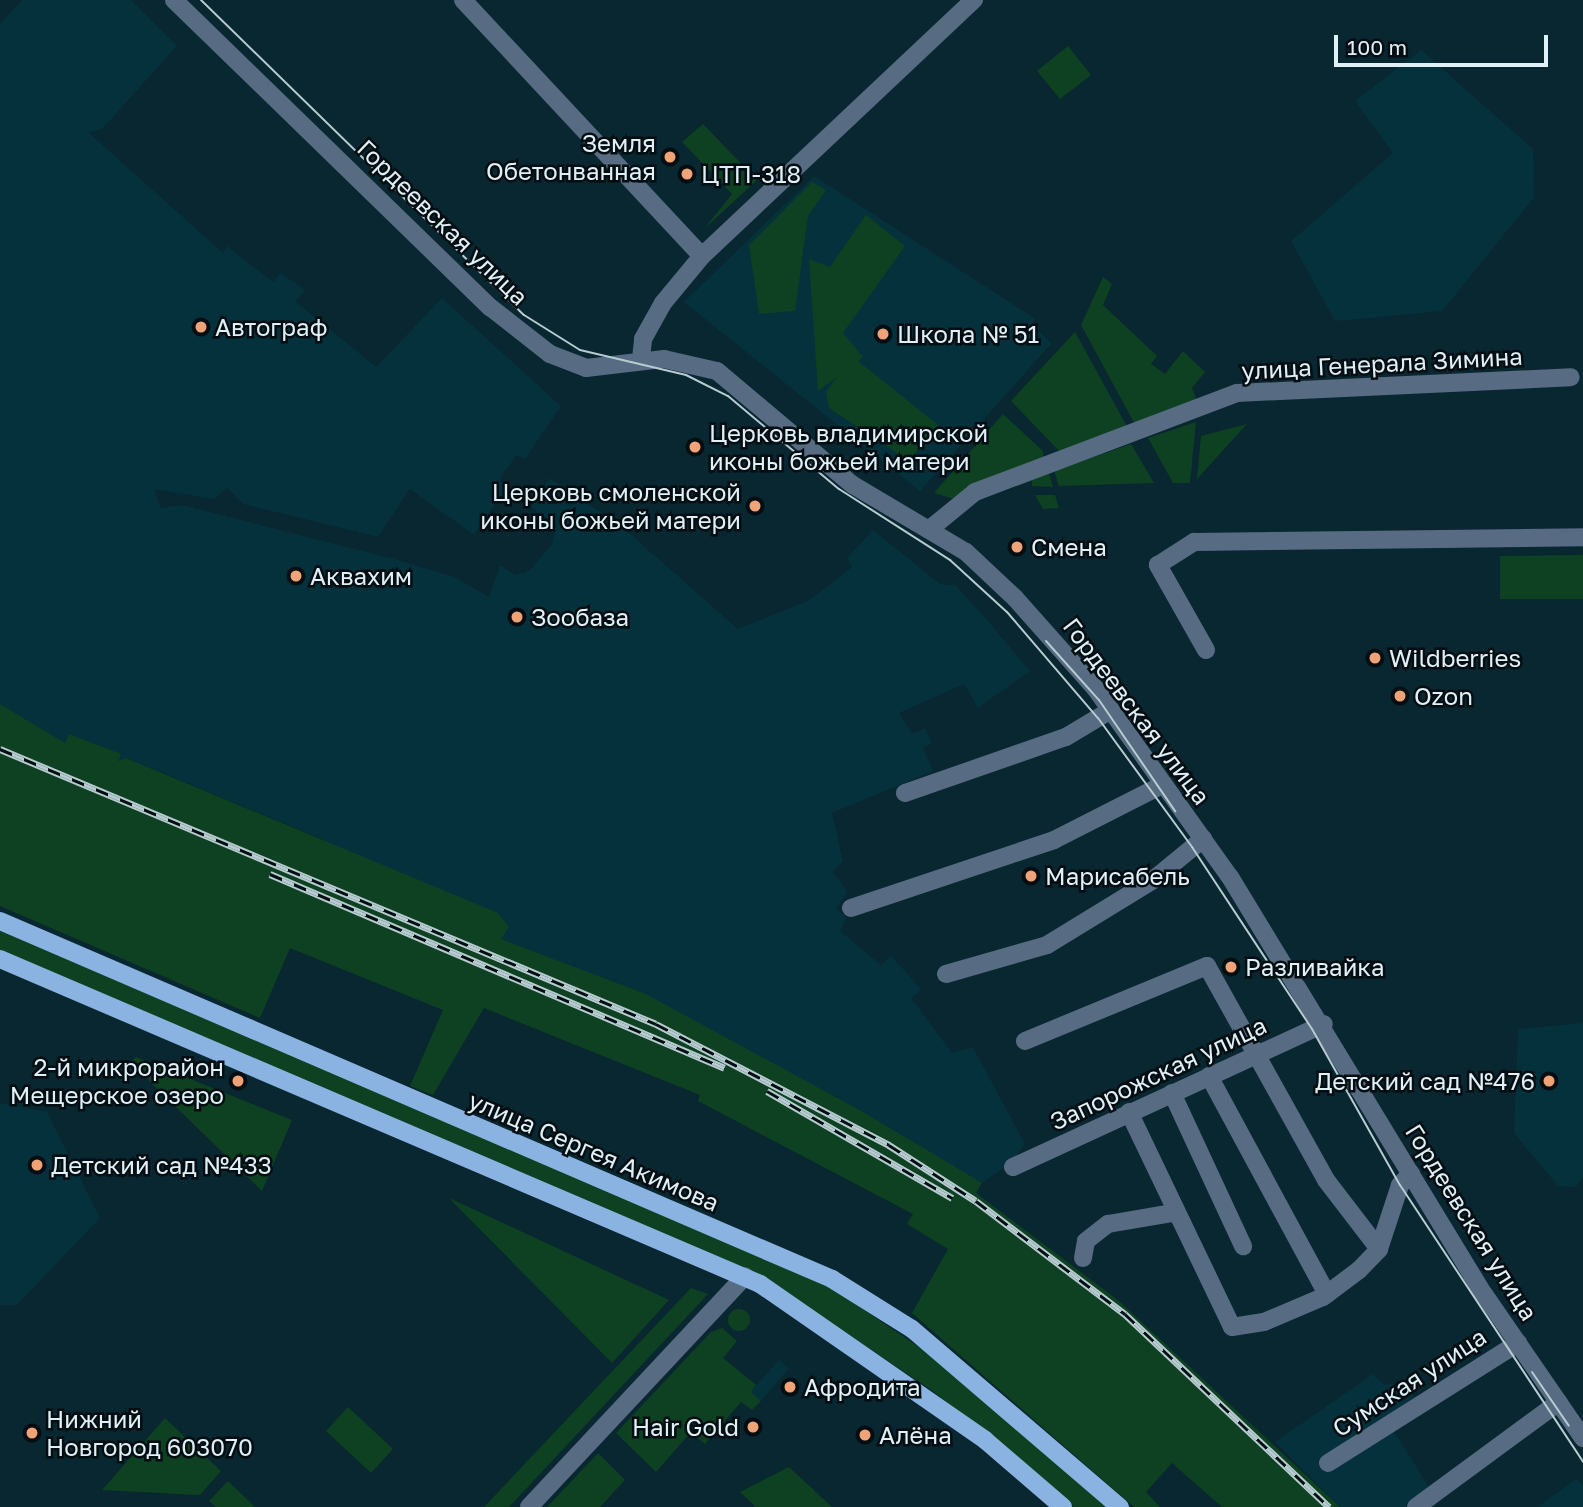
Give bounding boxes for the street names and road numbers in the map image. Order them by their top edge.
street label: Гордеевская улица [352,133,534,311]
street label: улица Генерала Зимина [1241,341,1523,385]
street label: Гордеевская улица [1058,612,1216,810]
street label: Запорожская улица [1045,1010,1271,1136]
street label: улица Сергея Акимова [465,1085,723,1217]
street label: Гордеевская улица [1400,1119,1544,1325]
street label: Сумская улица [1327,1322,1491,1442]

